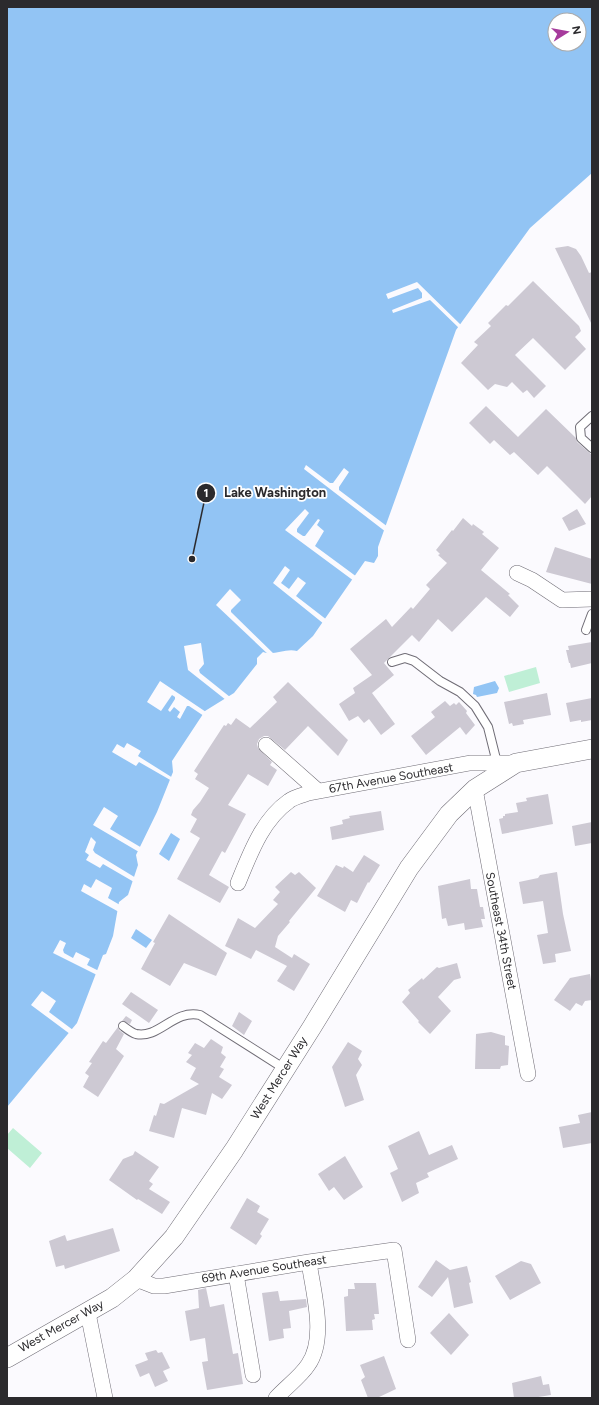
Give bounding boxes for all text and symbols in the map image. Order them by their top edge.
north arrow [547,12,587,52]
text: N [569,25,584,36]
callout: Lake Washington [196,480,334,505]
text: Lake Washington [224,485,326,500]
text: 1 [203,486,209,500]
street label: 67th Avenue Southeast [328,760,455,796]
street label: Southeast 34th Street [483,871,519,992]
street label: West Mercer Way [248,1033,310,1122]
street label: 69th Avenue Southeast [200,1252,328,1286]
street label: West Mercer Way [16,1297,106,1355]

